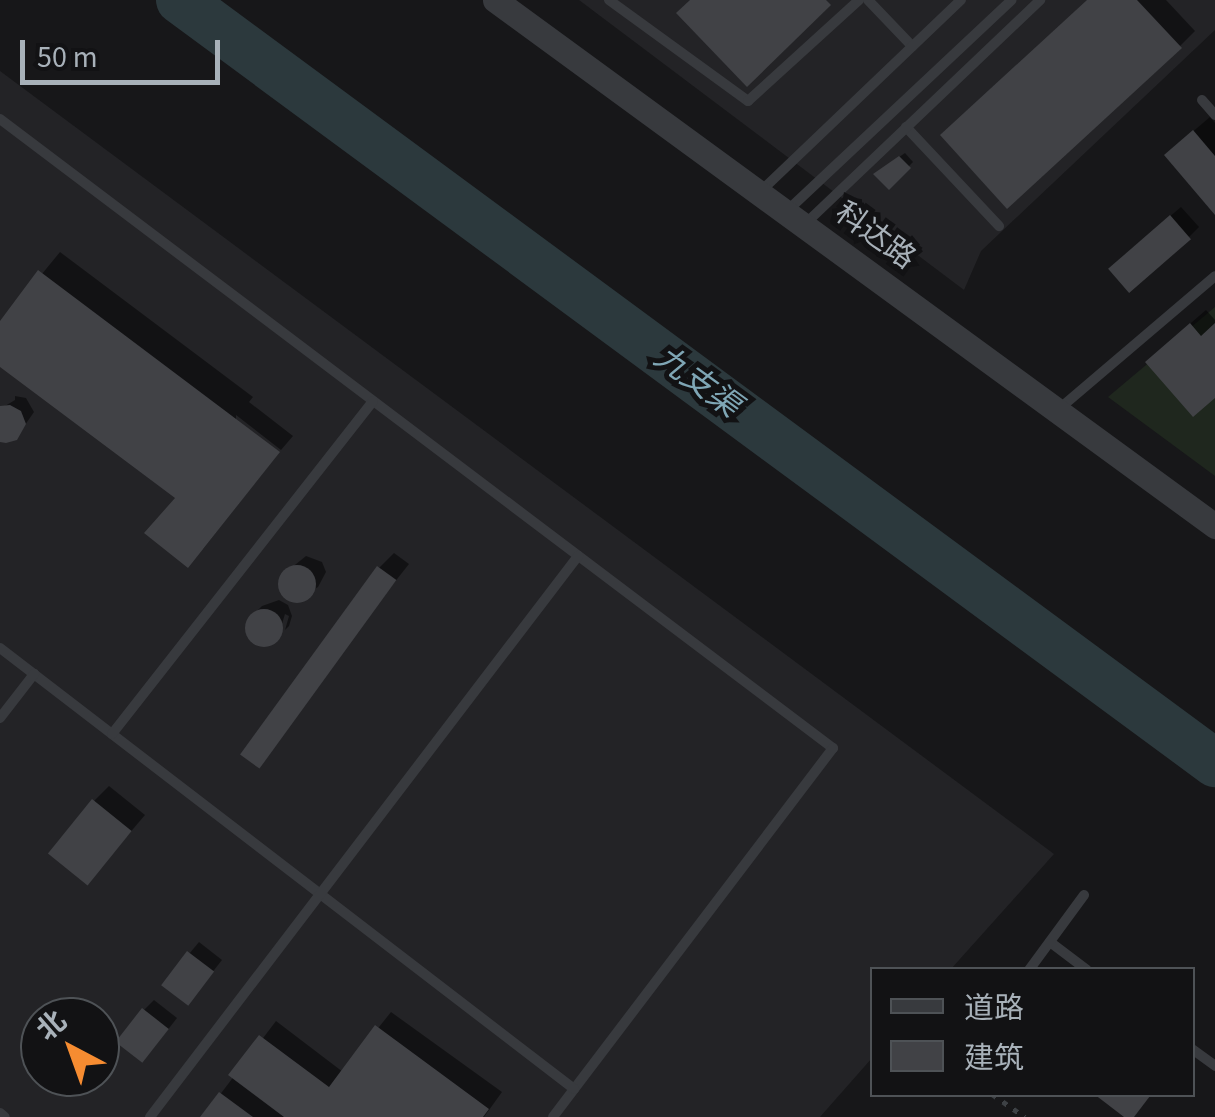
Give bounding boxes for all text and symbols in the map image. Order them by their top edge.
scale bar [25,20,225,82]
text: 50 m [37,36,98,79]
street label: 科达路 [828,195,922,277]
water label: 九支渠 [647,338,747,426]
legend [870,967,1195,1097]
text: 道路 [964,987,1024,1030]
north arrow [20,997,120,1097]
text: 北 [28,1002,75,1050]
text: 建筑 [964,1037,1024,1080]

